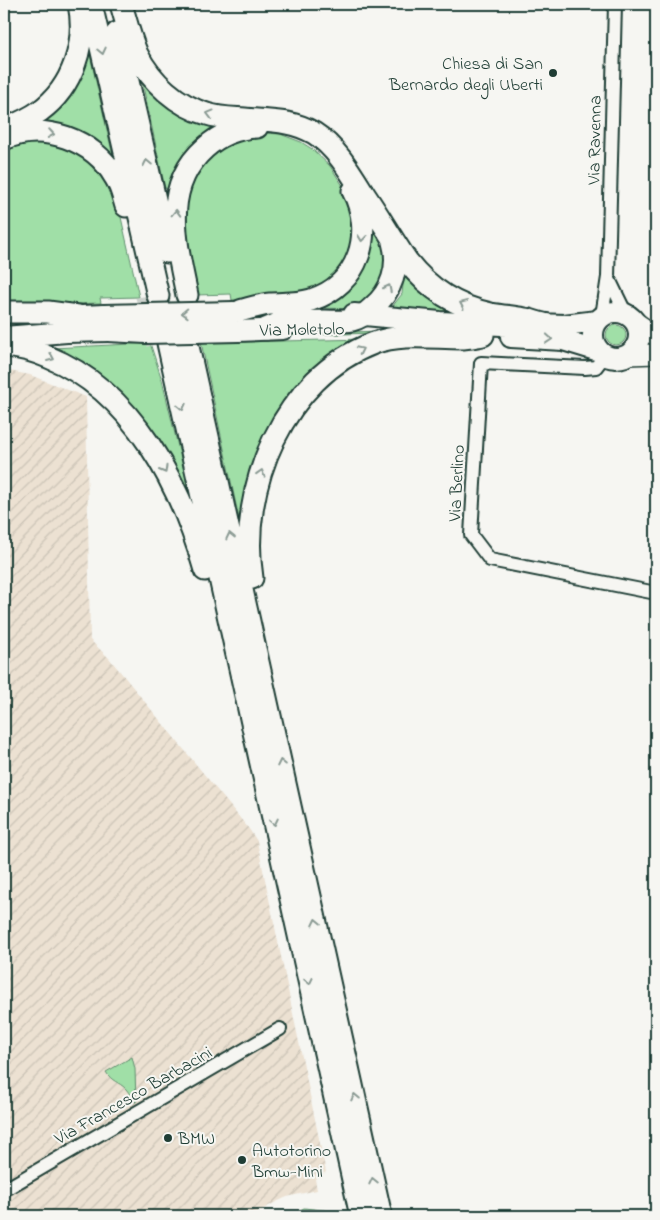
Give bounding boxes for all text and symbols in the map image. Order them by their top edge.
one-way arrow [96,47,107,56]
place label: Chiesa di San Bernardo degli Uberti [388,52,543,100]
marker: Chiesa di San Bernardo degli Uberti [547,67,559,79]
street label: Via Ravenna [582,95,610,186]
one-way arrow [206,110,214,120]
one-way arrow [47,128,56,138]
one-way arrow [142,158,153,167]
one-way arrow [171,208,181,216]
one-way arrow [357,234,368,242]
one-way arrow [382,284,392,293]
one-way arrow [459,300,468,311]
one-way arrow [181,308,189,318]
street label: Via Moletolo [258,317,345,345]
one-way arrow [546,333,554,344]
one-way arrow [355,346,364,357]
one-way arrow [46,353,54,363]
one-way arrow [176,403,187,412]
street label: Via Berlino [443,444,473,523]
one-way arrow [158,464,168,473]
one-way arrow [255,470,265,478]
one-way arrow [226,532,236,540]
one-way arrow [276,759,287,767]
one-way arrow [268,818,279,827]
one-way arrow [311,917,322,926]
one-way arrow [303,976,314,985]
street label: Via Francesco Barbacini [49,1041,218,1153]
one-way arrow [350,1093,361,1102]
place label: BMW [177,1127,215,1153]
marker: BMW [162,1132,174,1144]
place label: Autotorino Bmw-Mini [251,1139,331,1186]
marker: Autotorino Bmw-Mini [236,1154,248,1166]
one-way arrow [368,1176,379,1185]

